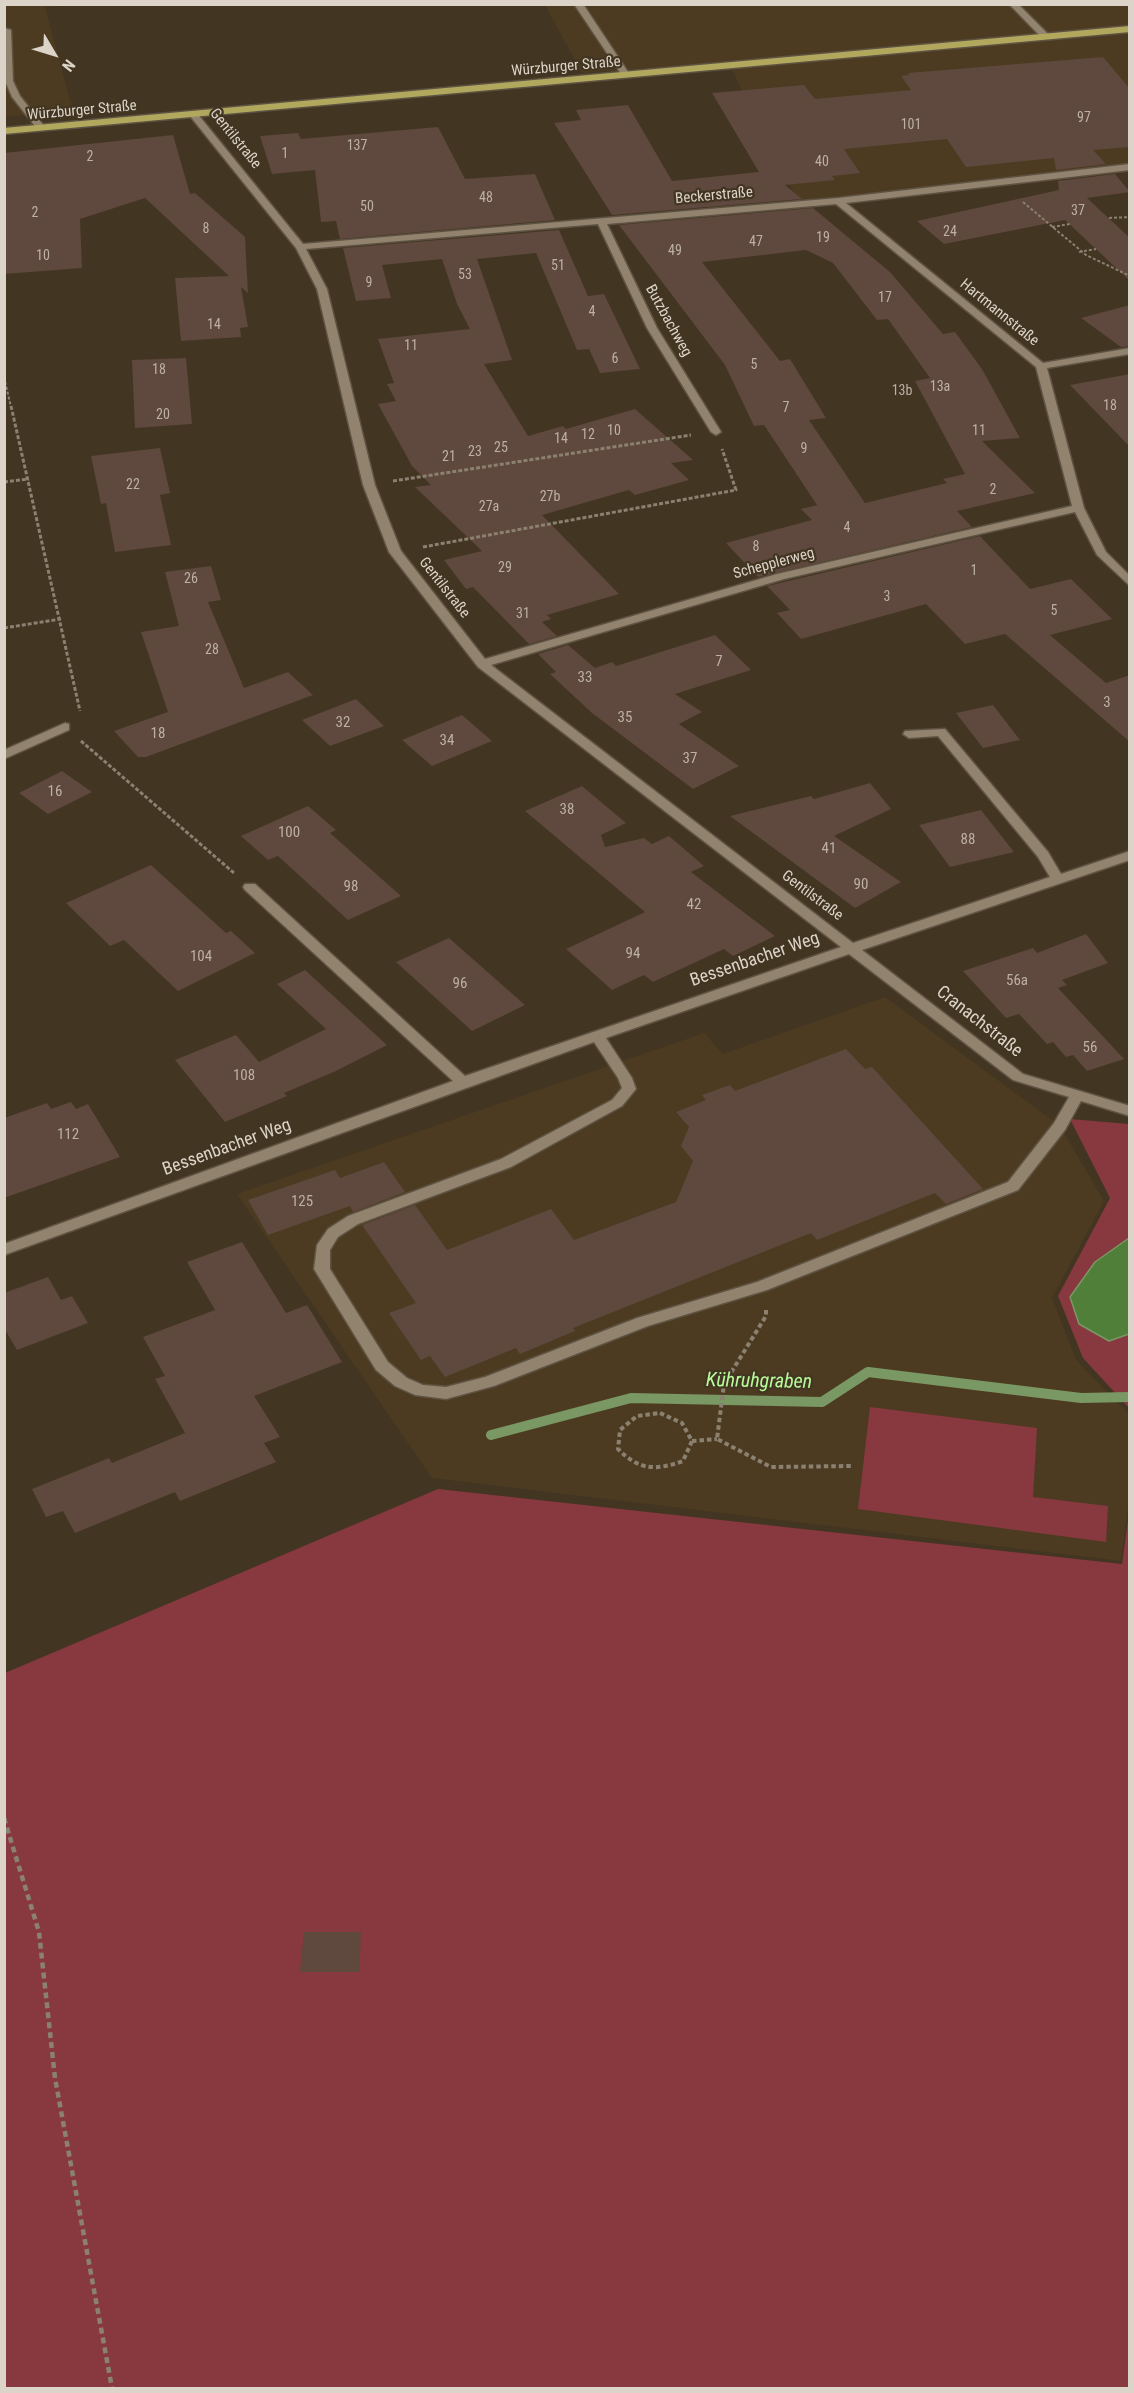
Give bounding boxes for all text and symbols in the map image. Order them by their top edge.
north arrow [24,24,84,84]
street label: Würzburger Straße [511,53,621,81]
text: N [58,56,79,75]
street label: Würzburger Straße [27,97,137,125]
street label: Gentilstraße [205,105,265,173]
house number: 97 [1077,110,1091,126]
house number: 101 [901,117,921,133]
house number: 137 [347,138,367,154]
house number: 1 [282,146,288,162]
house number: 2 [87,149,93,165]
house number: 40 [815,154,829,170]
street label: Beckerstraße [674,184,754,208]
house number: 48 [479,190,493,206]
house number: 50 [360,199,374,215]
house number: 37 [1071,203,1085,219]
house number: 2 [32,205,38,221]
house number: 8 [203,221,209,237]
house number: 24 [943,224,957,240]
house number: 19 [816,230,830,246]
house number: 47 [749,234,763,250]
house number: 49 [668,243,682,259]
house number: 10 [36,248,50,264]
house number: 51 [551,258,565,274]
house number: 53 [458,267,472,283]
house number: 9 [366,275,372,291]
street label: Hartmannstraße [956,276,1042,350]
street label: Butzbachweg [641,282,695,360]
house number: 17 [878,290,892,306]
house number: 4 [589,304,595,320]
house number: 14 [207,317,221,333]
house number: 11 [404,338,418,354]
house number: 6 [612,351,618,367]
house number: 5 [751,357,757,373]
house number: 18 [152,362,166,378]
house number: 13a [930,379,950,395]
house number: 13b [892,383,912,399]
house number: 18 [1103,398,1117,414]
house number: 7 [783,400,789,416]
house number: 20 [156,407,170,423]
house number: 10 [607,423,621,439]
house number: 11 [972,423,986,439]
house number: 12 [581,427,595,443]
house number: 14 [554,431,568,447]
house number: 25 [494,440,508,456]
house number: 9 [801,441,807,457]
house number: 23 [468,444,482,460]
house number: 21 [442,449,456,465]
house number: 22 [126,477,140,493]
house number: 2 [990,482,996,498]
house number: 27b [540,489,560,505]
house number: 27a [479,499,499,515]
house number: 4 [844,520,850,536]
house number: 8 [753,539,759,555]
street label: Schepplerweg [732,545,816,583]
street label: Gentilstraße [415,554,473,622]
house number: 29 [498,560,512,576]
house number: 1 [971,563,977,579]
house number: 26 [184,571,198,587]
house number: 3 [884,589,890,605]
house number: 5 [1051,603,1057,619]
house number: 31 [516,606,530,622]
house number: 28 [205,642,219,658]
house number: 7 [715,653,723,671]
house number: 33 [578,669,592,687]
house number: 3 [1103,694,1111,712]
house number: 35 [618,709,632,727]
house number: 32 [336,714,350,732]
house number: 18 [151,725,165,743]
house number: 34 [440,732,454,750]
house number: 37 [683,750,697,768]
house number: 16 [48,783,62,801]
house number: 38 [560,801,574,819]
house number: 100 [278,824,300,842]
house number: 88 [961,831,975,849]
house number: 41 [822,840,836,858]
street label: Gentilstraße [778,867,846,925]
house number: 90 [854,876,868,894]
house number: 98 [344,878,358,896]
house number: 42 [687,896,701,914]
street label: Bessenbacher Weg [688,928,822,992]
house number: 94 [626,945,640,963]
house number: 104 [190,948,212,966]
house number: 56a [1006,972,1028,990]
house number: 96 [453,975,467,993]
street label: Cranachstraße [932,982,1026,1062]
house number: 56 [1083,1039,1097,1057]
house number: 108 [233,1067,255,1085]
street label: Bessenbacher Weg [160,1115,294,1181]
house number: 112 [57,1126,79,1144]
house number: 125 [291,1193,313,1211]
water label: Kühruhgraben [706,1369,812,1395]

